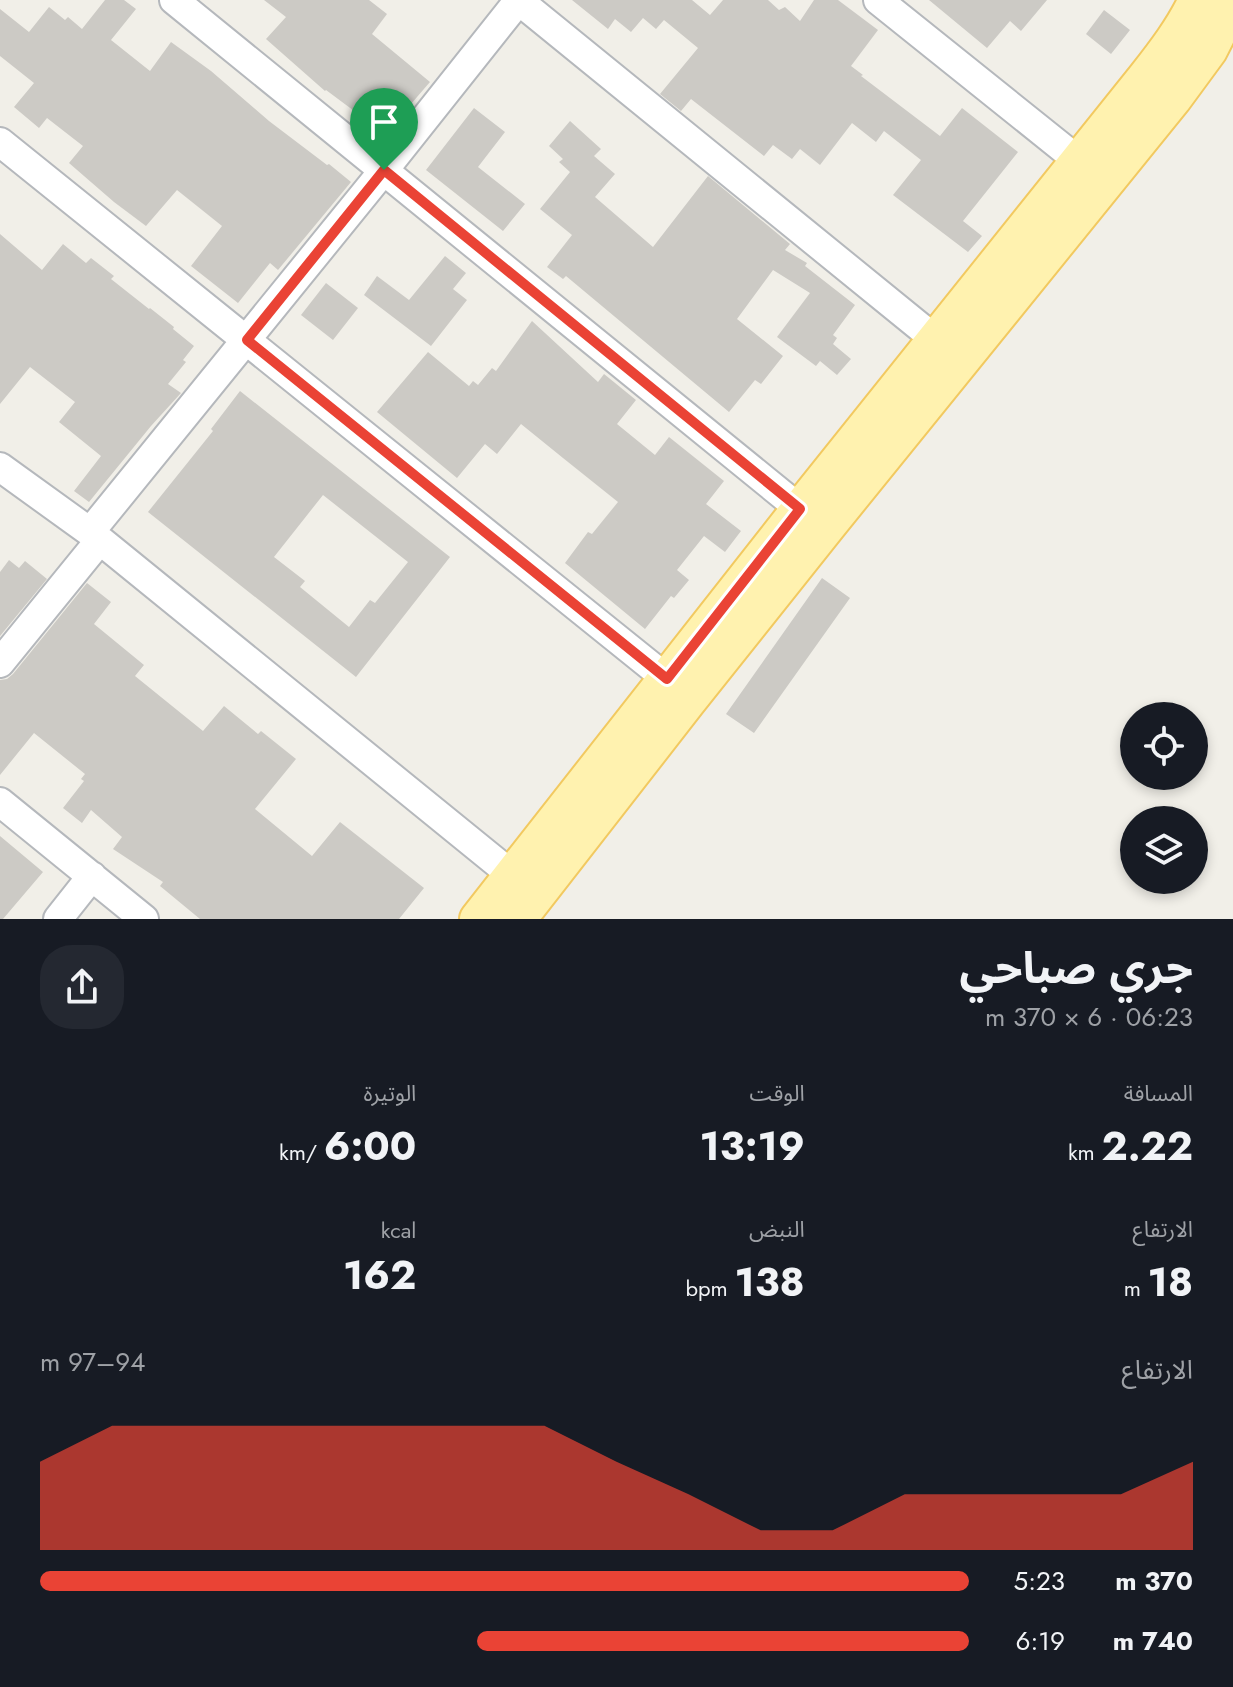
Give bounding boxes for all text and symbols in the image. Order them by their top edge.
pin [350,88,418,170]
icon: arrive [362,100,406,144]
map controls [1120,702,1208,894]
button: locate [1120,702,1208,790]
button: layers [1120,806,1208,894]
text: جري صباحي [960,936,1193,1000]
button: share [40,945,124,1029]
text: 06:23 · 6 × 370 m [985,998,1193,1036]
text: الوتيرة [363,1077,416,1109]
text: الوقت [749,1077,805,1109]
text: المسافة [1124,1077,1193,1109]
text: 6:00 [324,1117,416,1175]
text: 13:19 [699,1117,805,1175]
text: 2.22 [1101,1117,1193,1175]
text: /km [279,1136,324,1168]
text: km [1068,1136,1101,1168]
text: النبض [749,1213,805,1245]
text: الارتفاع [1133,1213,1193,1245]
text: kcal [381,1214,416,1246]
text: 162 [343,1246,416,1304]
text: 138 [734,1253,805,1311]
text: 18 [1148,1253,1193,1311]
text: bpm [686,1272,734,1304]
text: m [1124,1272,1148,1304]
text: 94–97 m [40,1343,145,1381]
text: الارتفاع [1122,1351,1193,1389]
text: 5:23 [1014,1562,1065,1600]
text: 370 m [1115,1562,1193,1600]
text: 6:19 [1016,1622,1065,1660]
text: 740 m [1113,1622,1193,1660]

